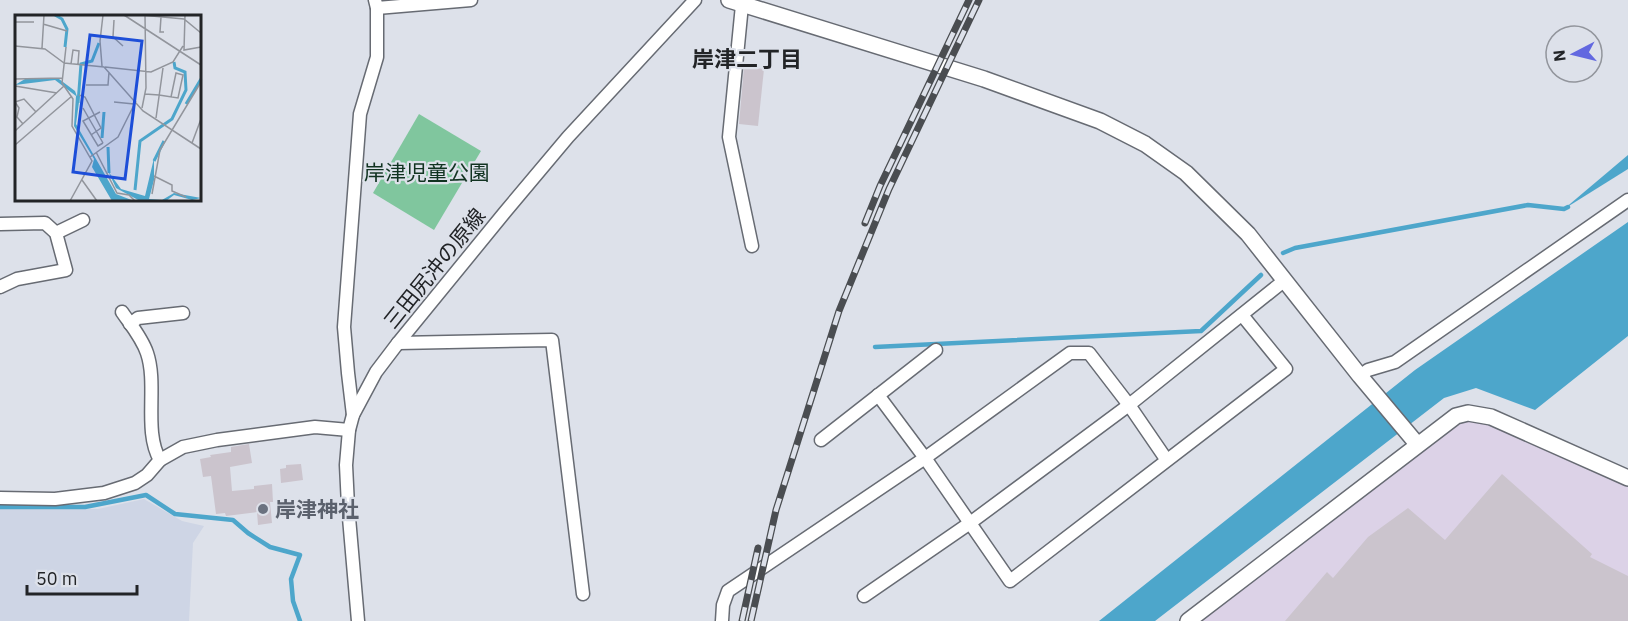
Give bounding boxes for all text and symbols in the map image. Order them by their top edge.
inset map [15,15,201,201]
north arrow [1544,24,1604,84]
district label: 岸津二丁目 [692,44,802,73]
text: N [1548,49,1570,63]
park label: 岸津児童公園 [364,158,490,186]
street label: 三田尻沖の原線 [377,202,491,334]
place label: 岸津神社 [275,495,359,523]
marker: 岸津神社 [256,502,270,516]
scale bar [27,558,136,596]
text: 50 m [36,567,78,590]

